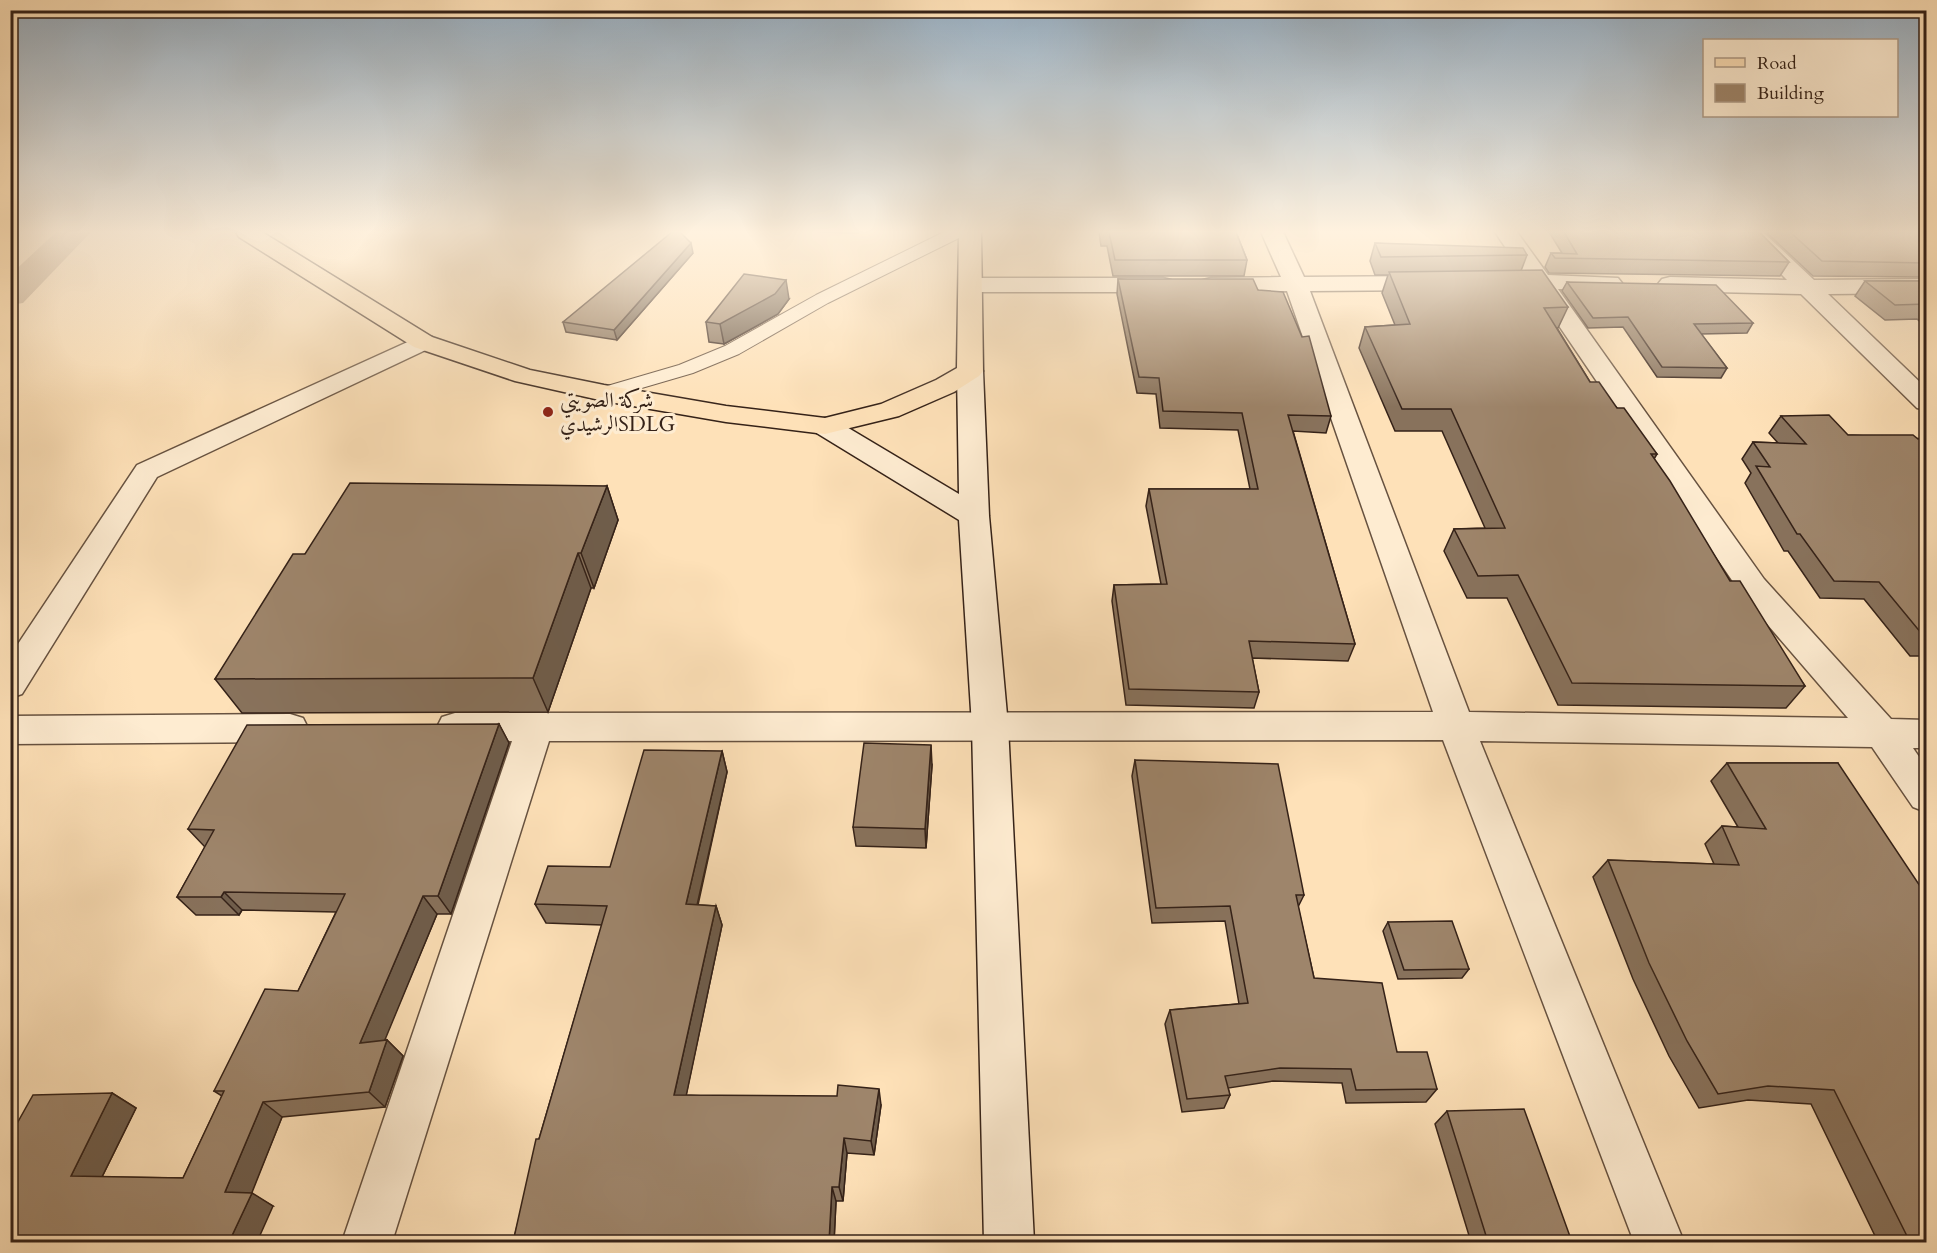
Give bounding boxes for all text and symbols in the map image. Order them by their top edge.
legend [1703,39,1898,117]
text: Road [1757,51,1797,76]
text: Building [1757,81,1825,106]
place label: شركة الصويتي الرشيديSDLG [560,386,676,440]
marker: شركة الصويتي الرشيديSDLG [541,405,555,419]

